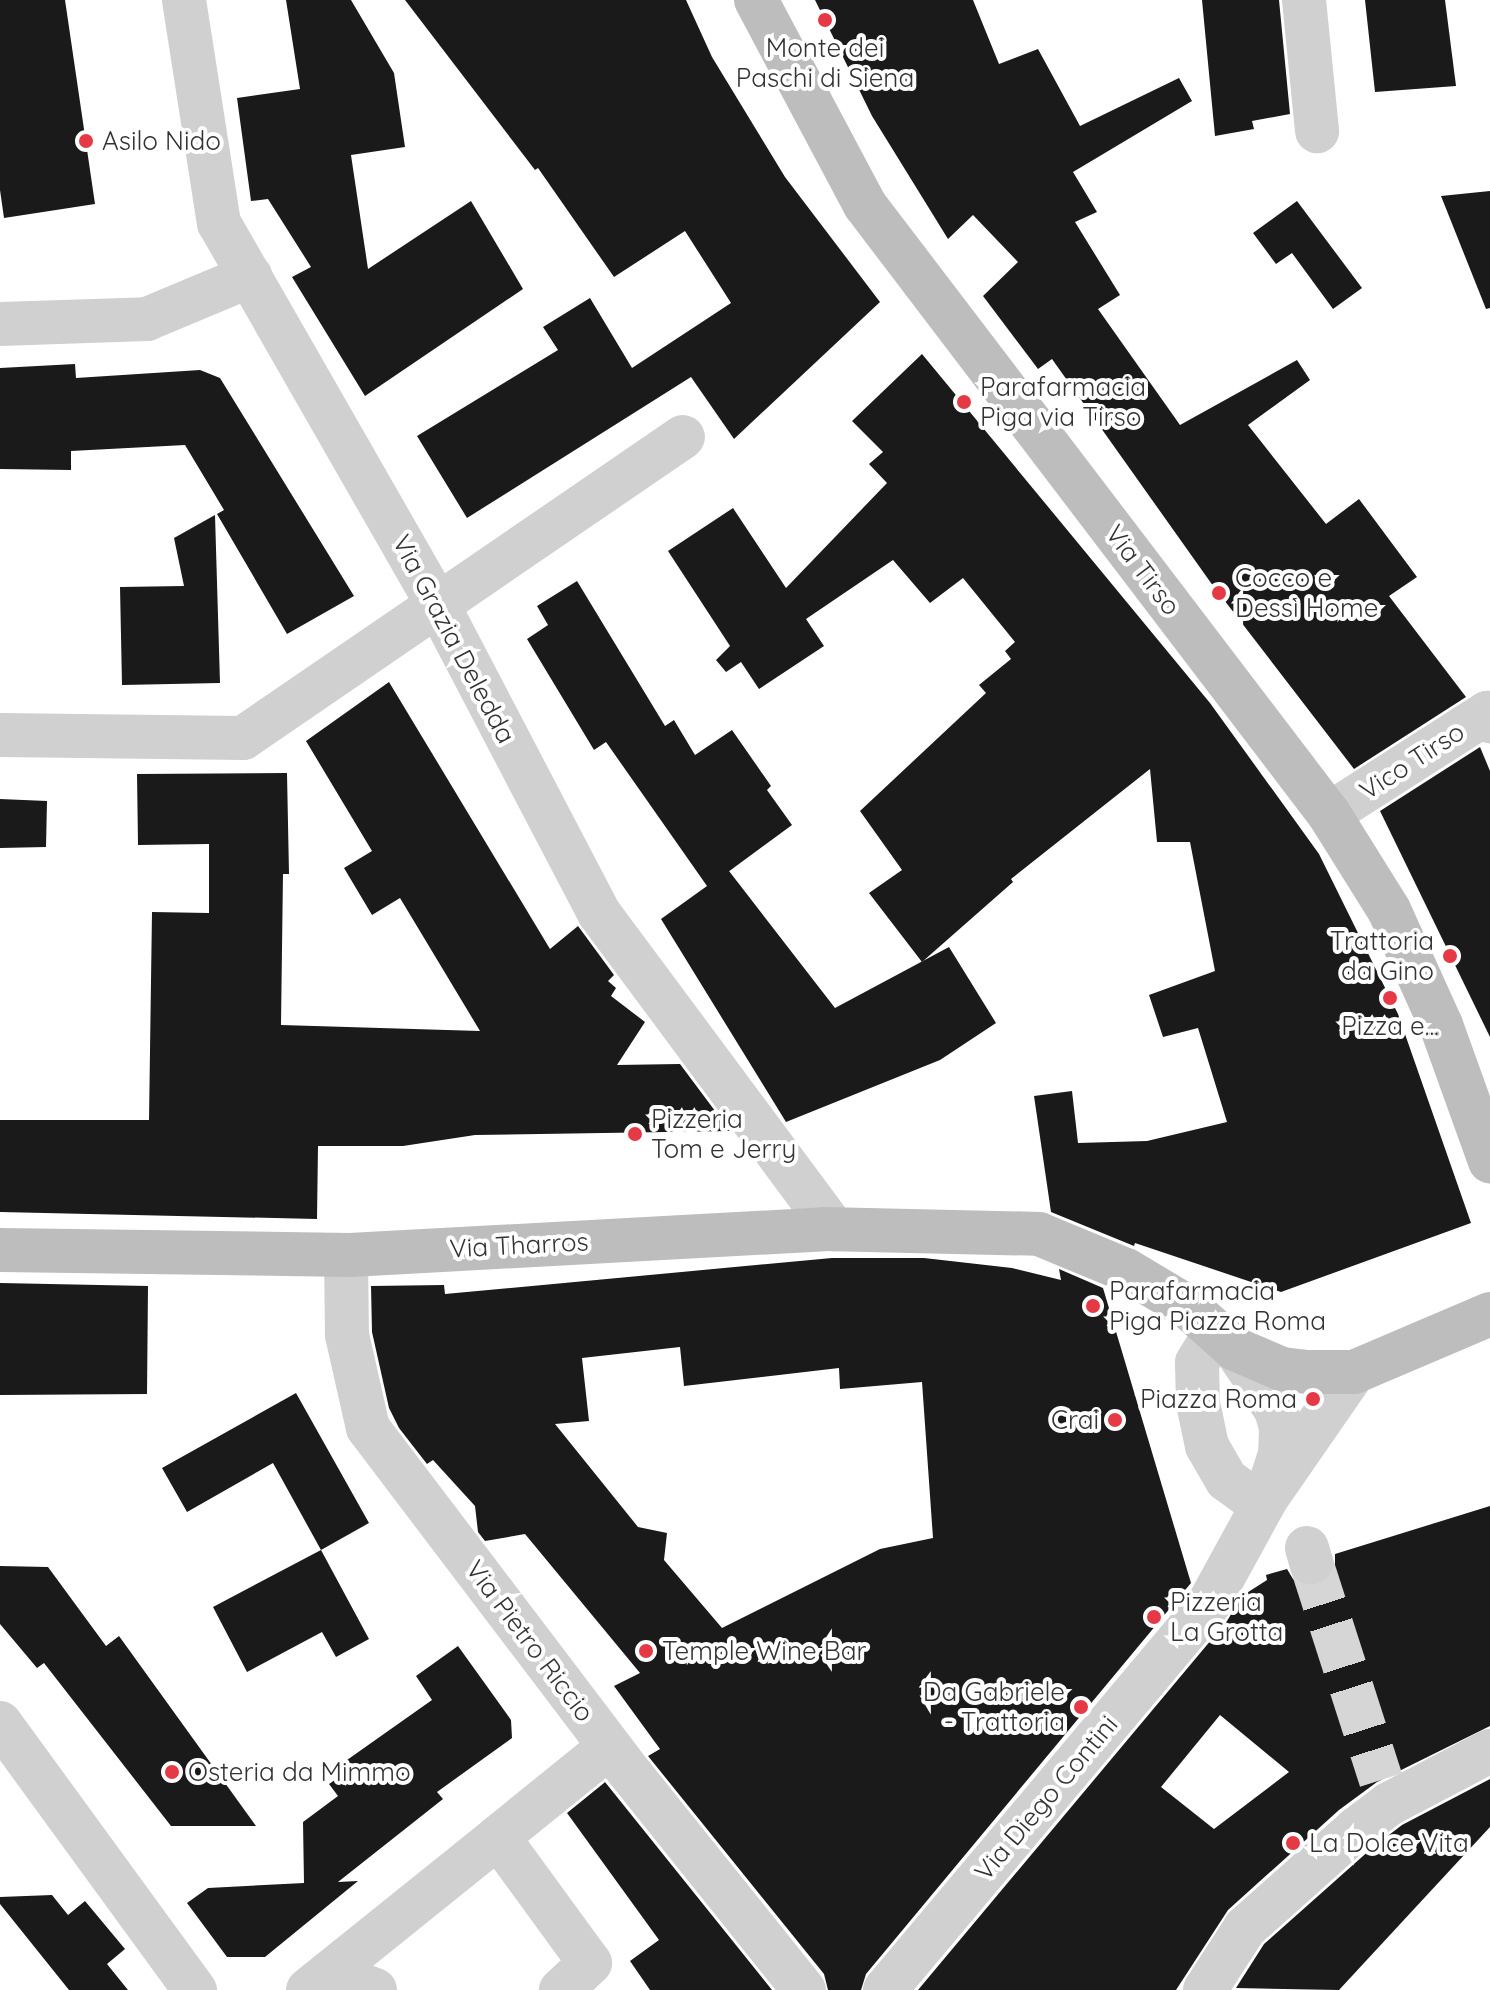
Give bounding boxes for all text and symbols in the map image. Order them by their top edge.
marker: Monte dei Paschi di Siena [816,11,834,29]
place label: Monte dei Paschi di Siena [736,32,914,94]
place label: Asilo Nido [102,125,221,157]
marker: Asilo Nido [77,132,95,150]
place label: Parafarmacia Piga via Tirso [980,371,1146,432]
marker: Parafarmacia Piga via Tirso [955,393,973,411]
street label: Via Tirso [1099,519,1187,621]
street label: Via Grazia Deledda [386,530,522,748]
place label: Cocco e Dessì Home [1235,562,1378,624]
marker: Cocco e Dessì Home [1210,584,1228,602]
street label: Vico Tirso [1354,716,1470,806]
place label: Trattoria da Gino [1330,925,1434,986]
marker: Trattoria da Gino [1441,947,1459,965]
marker: Pizza e... [1381,989,1399,1007]
place label: Pizza e... [1341,1010,1439,1042]
place label: Pizzeria Tom e Jerry [651,1103,796,1164]
marker: Pizzeria Tom e Jerry [626,1125,644,1143]
street label: Via Tharros [449,1226,589,1264]
place label: Parafarmacia Piga Piazza Roma [1109,1275,1326,1336]
marker: Parafarmacia Piga Piazza Roma [1084,1297,1102,1315]
place label: Piazza Roma [1140,1383,1297,1415]
marker: Piazza Roma [1304,1390,1322,1408]
place label: Crai [1051,1404,1099,1436]
marker: Crai [1106,1411,1124,1429]
street label: Via Pietro Riccio [459,1554,601,1728]
place label: Pizzeria La Grotta [1170,1586,1283,1648]
marker: Pizzeria La Grotta [1145,1608,1163,1626]
place label: Temple Wine Bar [662,1635,866,1667]
marker: Temple Wine Bar [637,1642,655,1660]
place label: Da Gabriele - Trattoria [923,1676,1065,1738]
marker: Da Gabriele - Trattoria [1072,1698,1090,1716]
street label: Via Diego Contini [968,1709,1124,1887]
place label: Osteria da Mimmo [188,1756,411,1788]
marker: Osteria da Mimmo [163,1763,181,1781]
place label: La Dolce Vita [1309,1827,1469,1859]
marker: La Dolce Vita [1284,1834,1302,1852]

